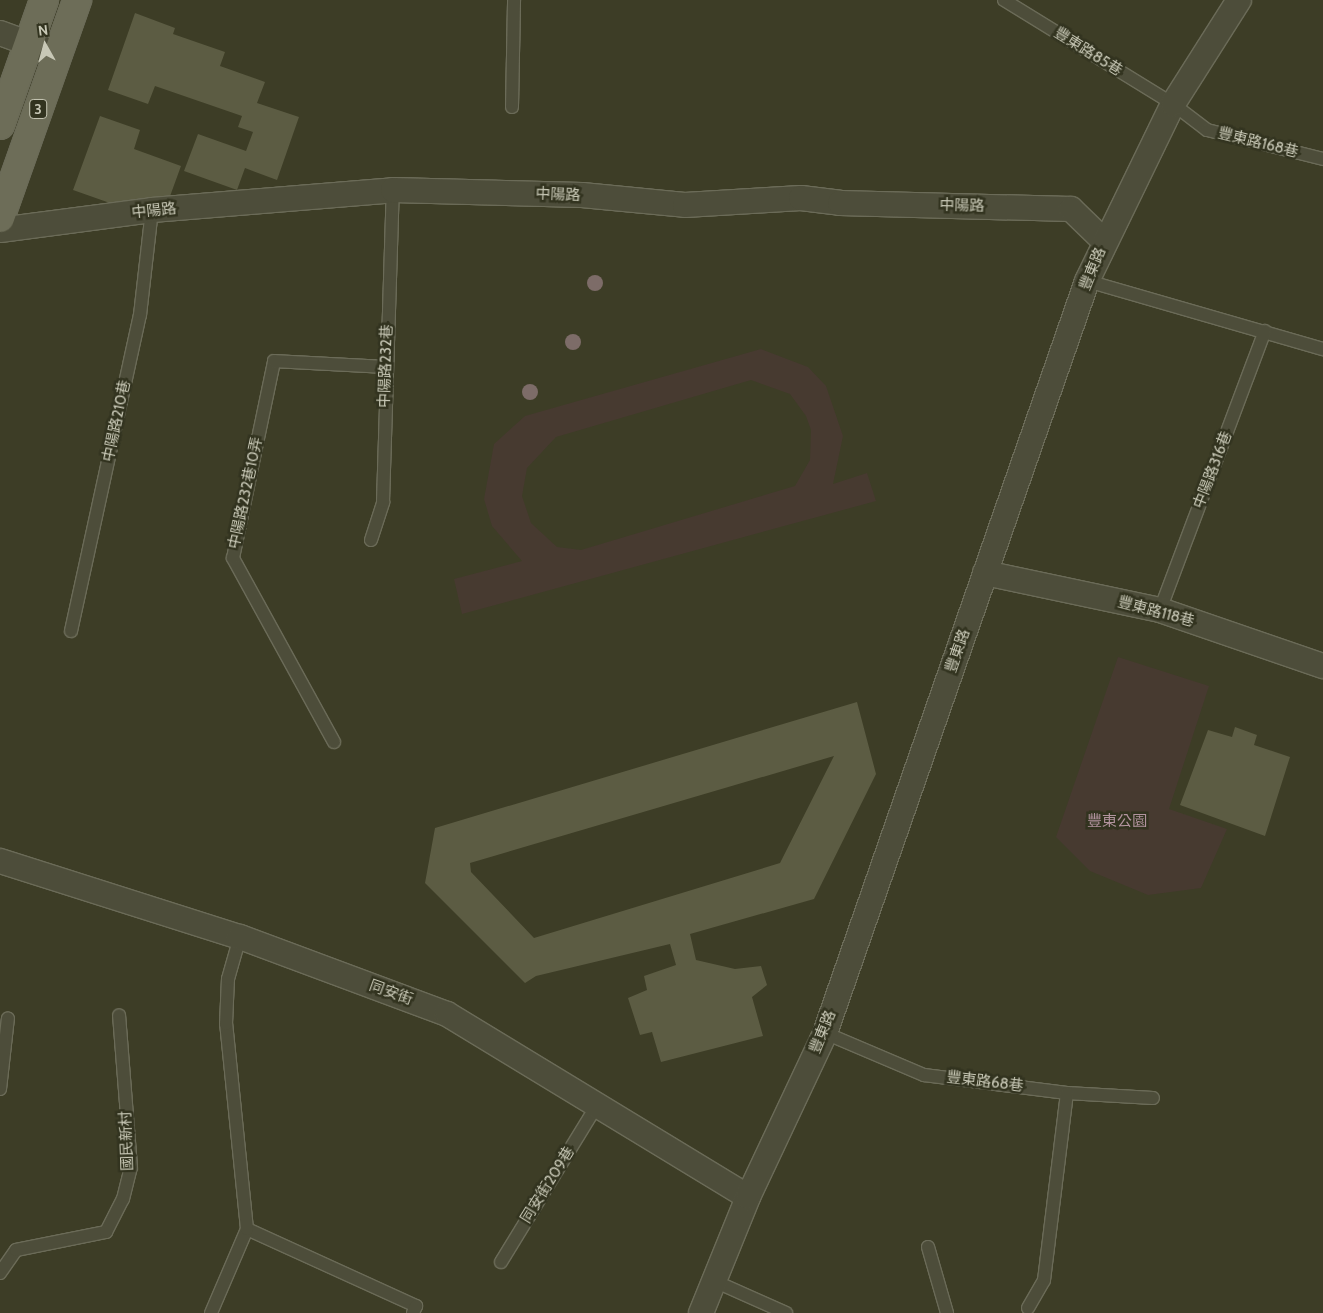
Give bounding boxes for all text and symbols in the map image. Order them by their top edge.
north arrow [20,20,70,70]
text: N [37,21,49,40]
street label: 豐東路85巷 [1050,24,1126,80]
road number: 3 [28,98,48,120]
street label: 豐東路168巷 [1216,124,1300,162]
street label: 中陽路 [535,185,581,205]
street label: 中陽路 [939,197,985,215]
street label: 中陽路 [131,200,177,222]
street label: 豐東路 [1076,245,1110,293]
street label: 中陽路232巷 [376,324,396,408]
street label: 中陽路210巷 [100,378,134,464]
street label: 中陽路316巷 [1190,429,1236,511]
street label: 中陽路232巷10弄 [225,435,267,551]
street label: 豐東路118巷 [1116,593,1196,631]
street label: 豐東路 [942,627,974,675]
park label: 豐東公園 [1087,813,1147,831]
street label: 同安街 [367,977,415,1009]
street label: 豐東路 [806,1008,840,1056]
street label: 豐東路68巷 [945,1068,1025,1096]
street label: 國民新村 [117,1111,137,1171]
street label: 同安街209巷 [517,1143,579,1227]

